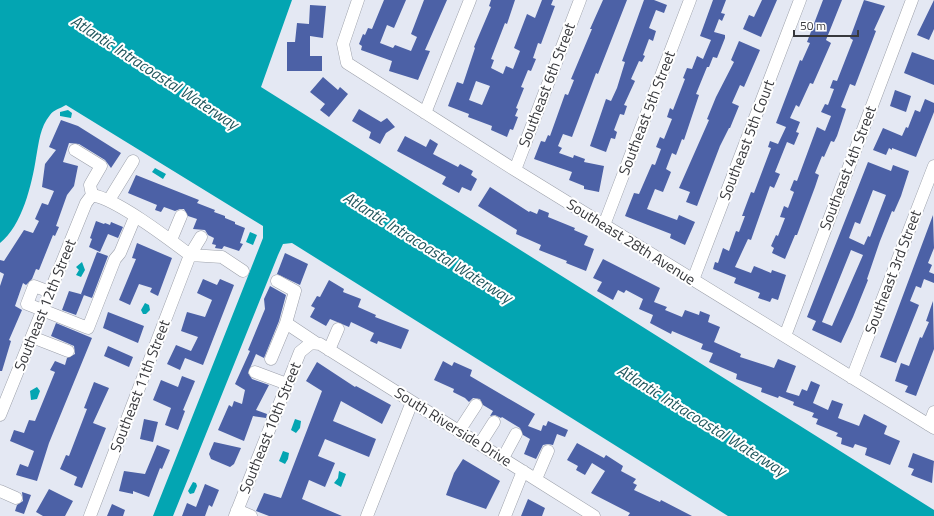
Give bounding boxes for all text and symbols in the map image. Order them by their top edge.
water label: Atlantic Intracoastal Waterway [67,9,245,136]
scale bar [794,12,858,38]
text: 50 m [800,16,826,35]
street label: Southeast 6th Street [512,19,581,150]
street label: Southeast 5th Street [612,47,681,178]
street label: Southeast 5th Court [713,76,780,203]
street label: Southeast 4th Street [813,102,882,233]
water label: Atlantic Intracoastal Waterway [339,185,519,310]
street label: Southeast 28th Avenue [562,193,700,291]
street label: Southeast 3rd Street [858,206,927,337]
street label: Southeast 12th Street [8,235,82,374]
street label: Southeast 11th Street [104,316,176,455]
street label: Southeast 10th Street [233,358,307,497]
water label: Atlantic Intracoastal Waterway [613,358,793,483]
street label: South Riverside Drive [390,381,517,472]

